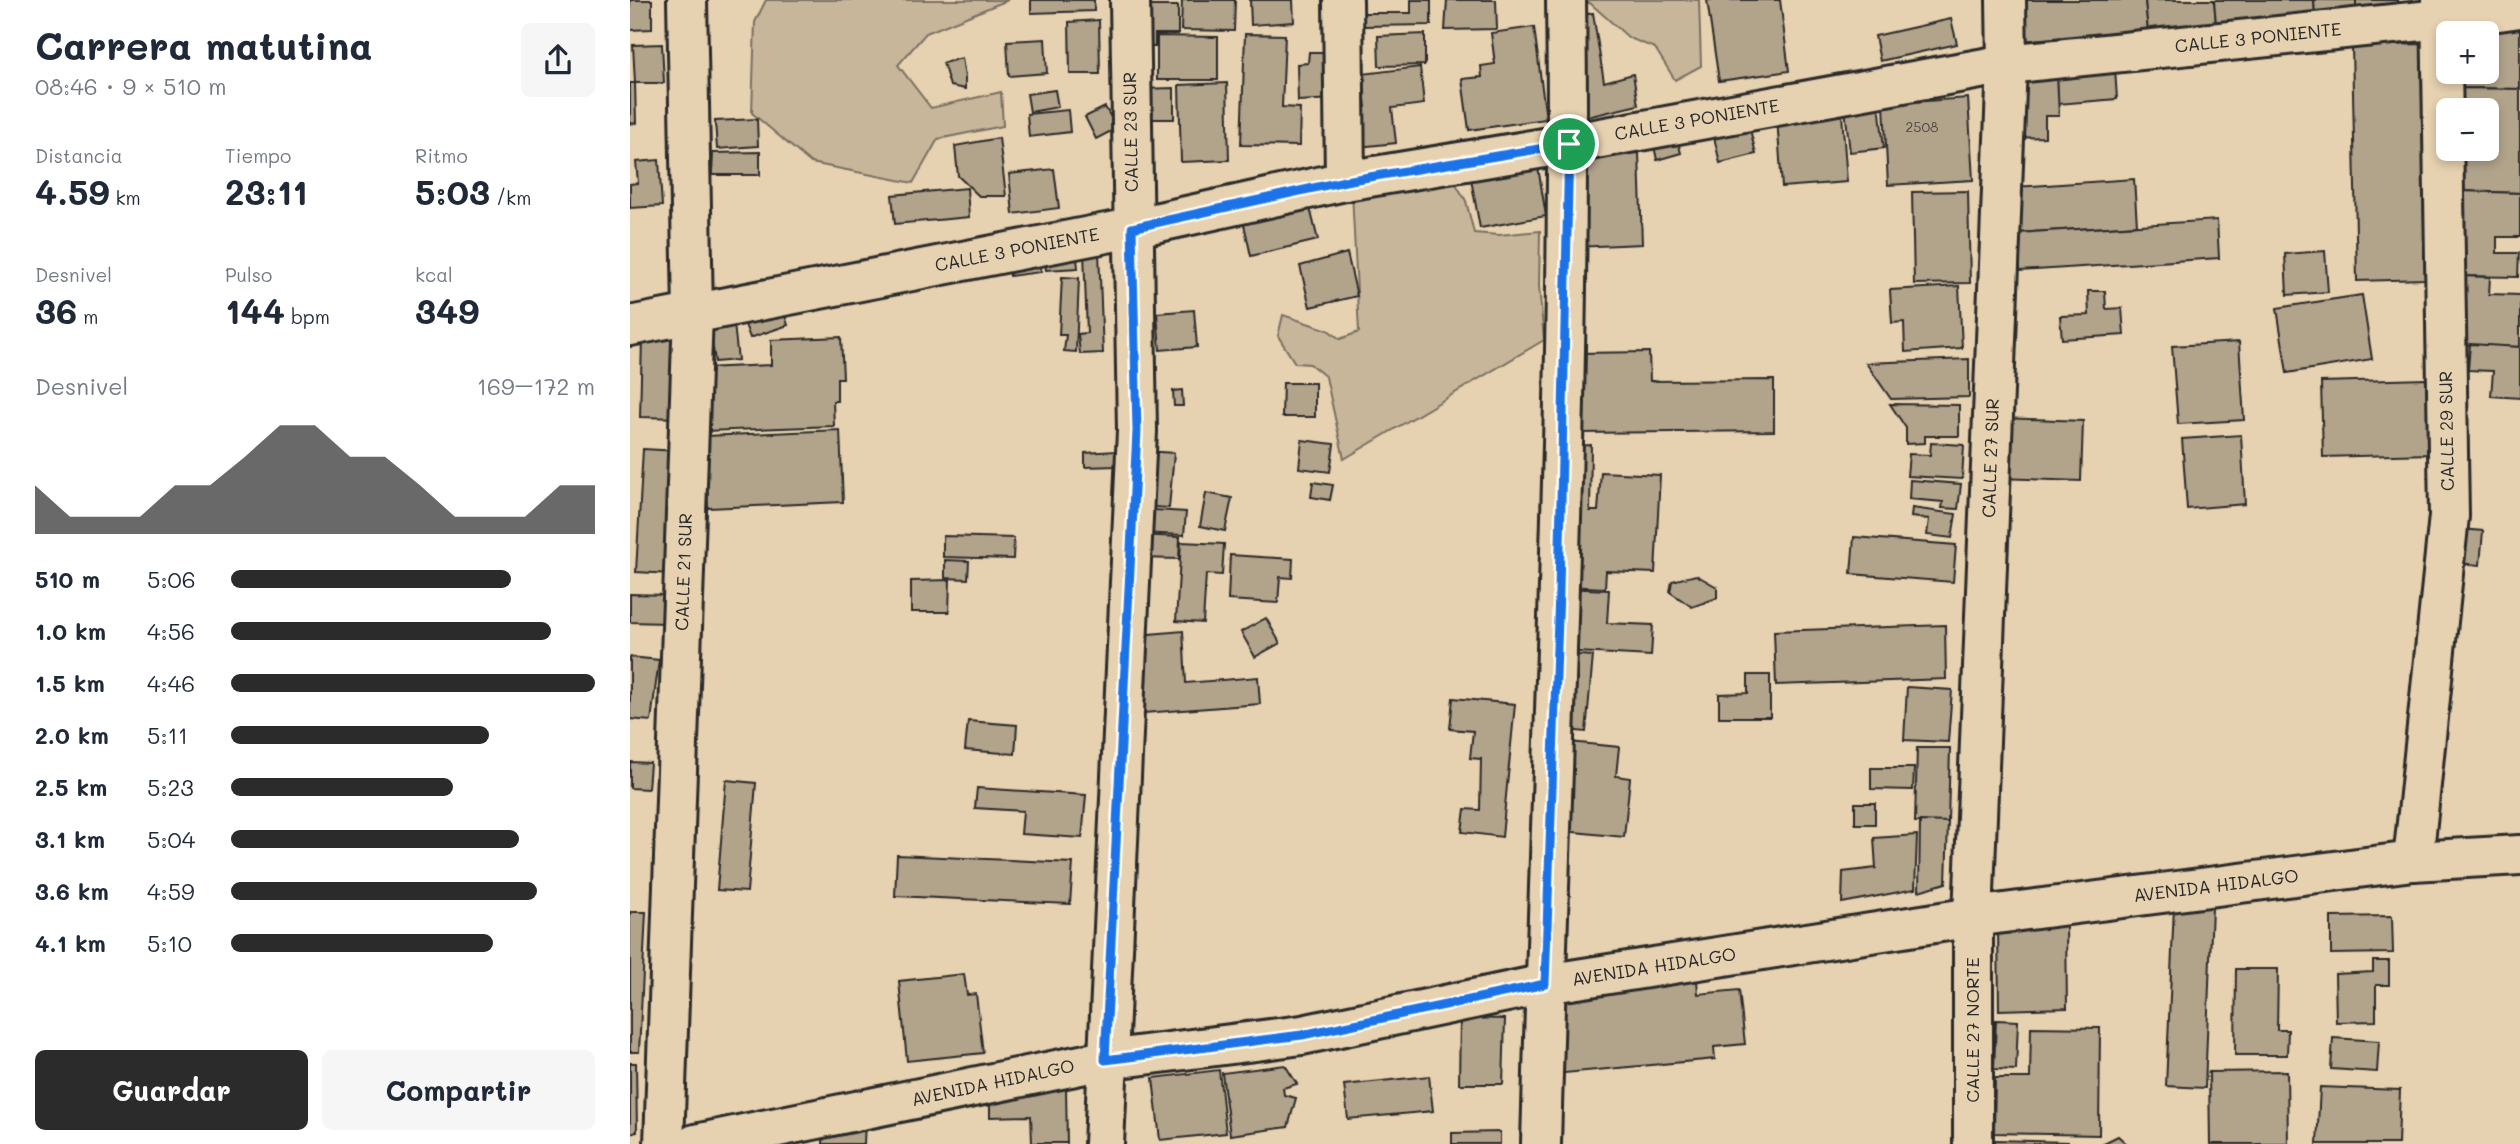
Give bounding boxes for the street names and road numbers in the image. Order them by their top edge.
street label: CALLE 3 PONIENTE [2174,16,2342,58]
street label: CALLE 23 SUR [1117,72,1143,192]
street label: CALLE 3 PONIENTE [1613,93,1781,145]
street label: CALLE 3 PONIENTE [933,221,1101,277]
street label: CALLE 29 SUR [2433,371,2459,491]
street label: CALLE 27 SUR [1976,398,2004,518]
street label: CALLE 21 SUR [669,513,697,631]
street label: AVENIDA HIDALGO [2132,863,2300,907]
street label: AVENIDA HIDALGO [1570,941,1738,991]
street label: CALLE 27 NORTE [1960,957,1984,1103]
street label: AVENIDA HIDALGO [909,1053,1076,1111]

